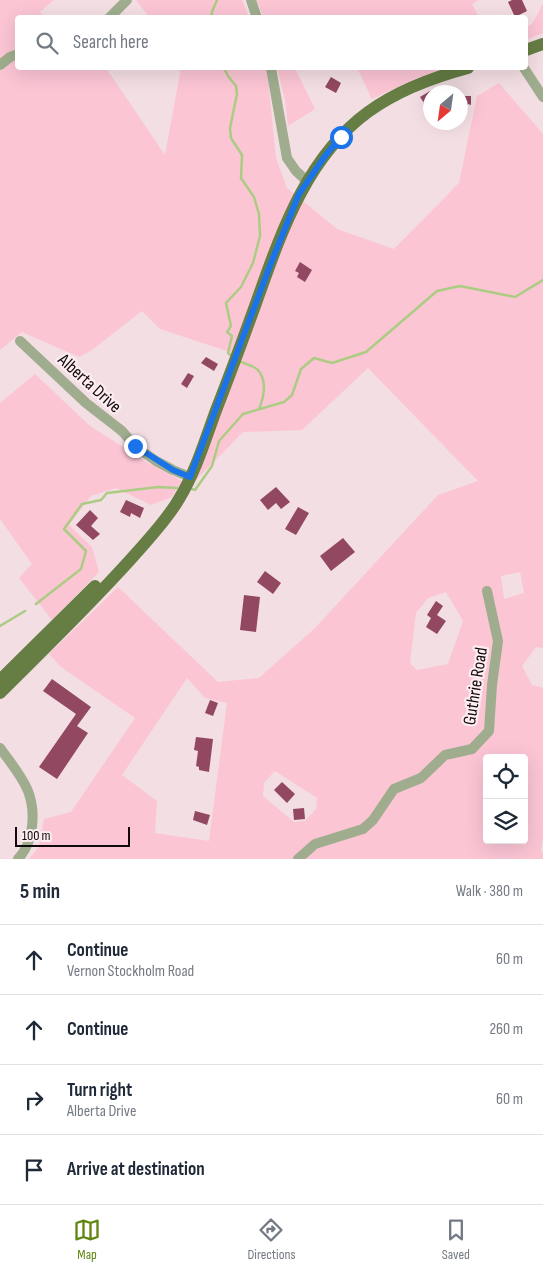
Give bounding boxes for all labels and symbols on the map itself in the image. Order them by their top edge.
north arrow [423,85,468,130]
route start [330,126,353,149]
street label: Alberta Drive [53,349,126,417]
route end [124,435,147,458]
street label: Guthrie Road [459,646,492,726]
scale bar [15,824,130,847]

